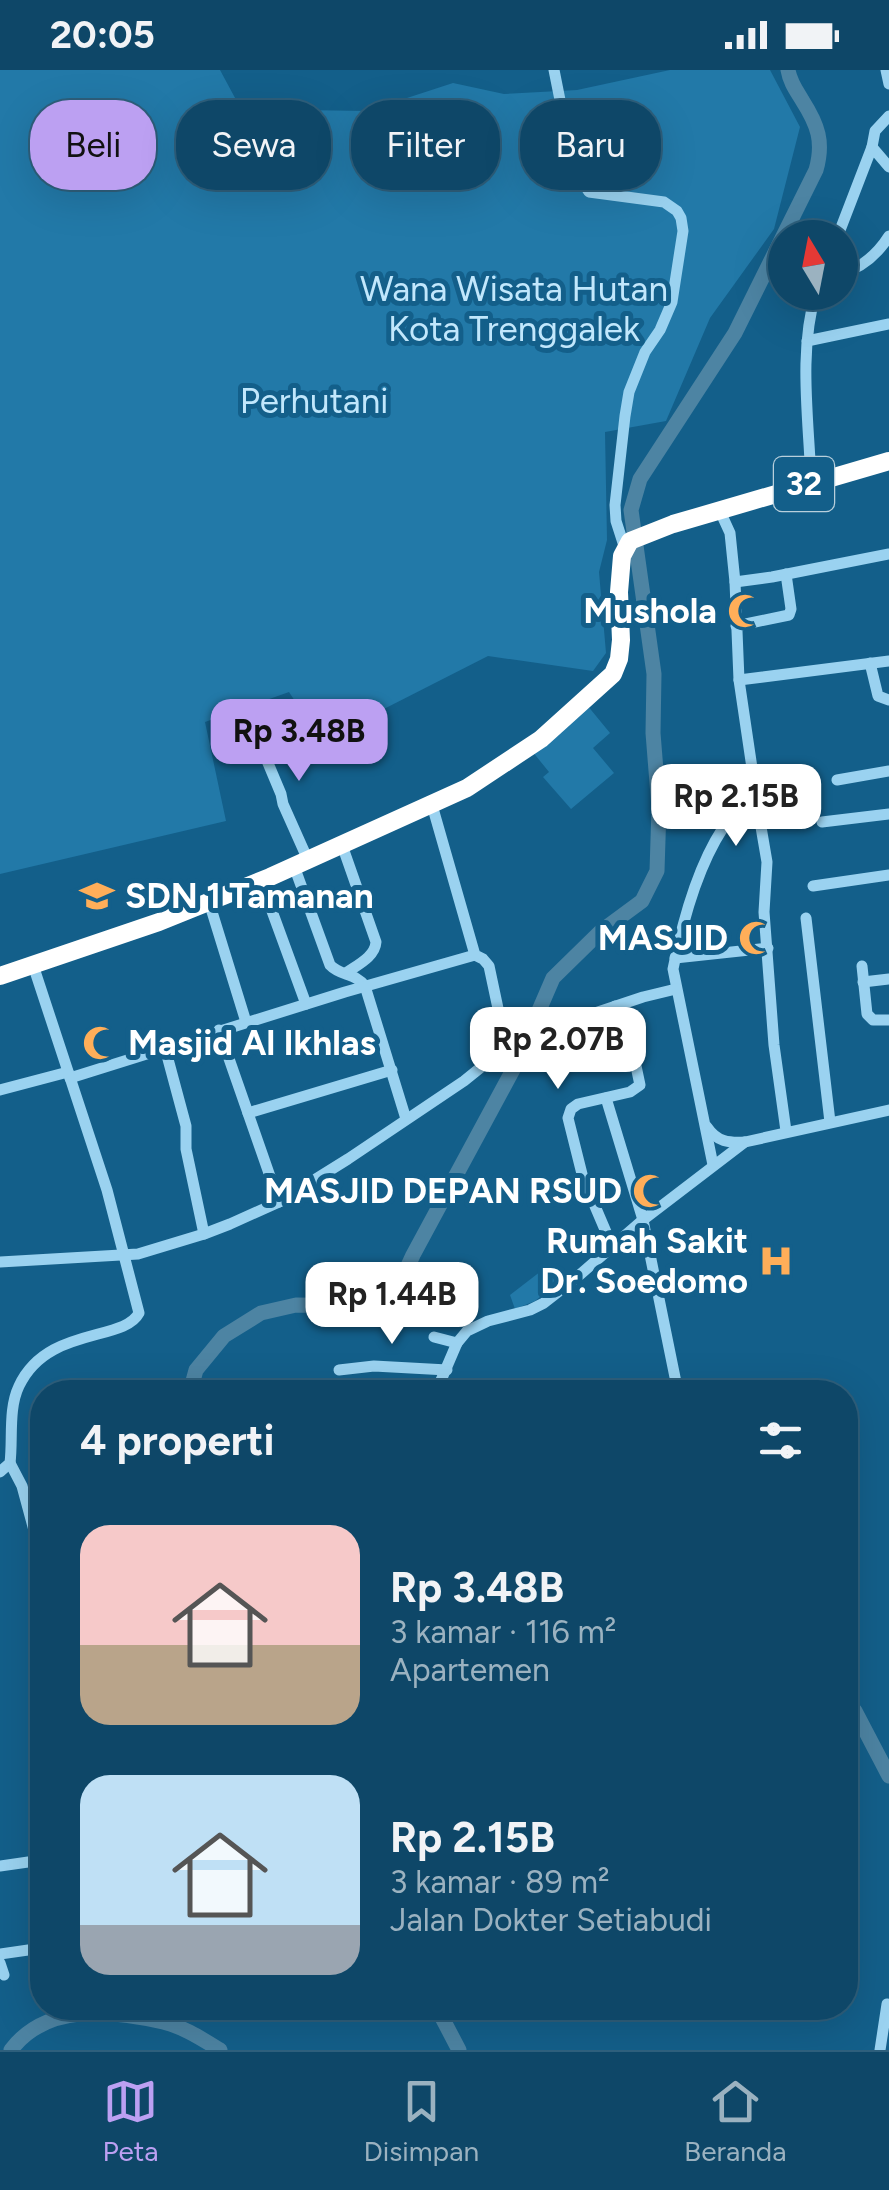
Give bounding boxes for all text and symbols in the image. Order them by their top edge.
text: 20:05 [50,12,155,58]
chip: Beli [30,100,156,190]
chip: Sewa [176,100,331,190]
chip: Filter [351,100,500,190]
chip: Baru [520,100,661,190]
north arrow [768,220,858,310]
map controls [768,220,858,310]
park label: Wana Wisata Hutan Kota Trenggalek [360,268,668,350]
park label: Perhutani [240,380,388,422]
road number: 32 [774,457,834,511]
place label: Mushola [583,590,717,632]
mosque icon: Mushola [726,592,764,630]
pin: Rp 3.48B [196,699,402,784]
text: Rp 3.48B [233,712,365,750]
pin: Rp 2.15B [633,764,839,849]
text: Rp 2.15B [673,777,799,815]
place label: SDN 1 Tamanan [125,875,374,917]
school or university icon: SDN 1 Tamanan [78,877,116,915]
place label: MASJID [598,917,728,959]
mosque icon: MASJID [737,919,775,957]
pin: Rp 2.07B [455,1007,661,1092]
text: Rp 2.07B [492,1020,624,1058]
place label: Masjid Al Ikhlas [128,1022,376,1064]
mosque icon: Masjid Al Ikhlas [81,1024,119,1062]
place label: MASJID DEPAN RSUD [264,1170,622,1212]
mosque icon: MASJID DEPAN RSUD [631,1172,669,1210]
place label: Rumah Sakit Dr. Soedomo [540,1220,748,1302]
hospital icon: Rumah Sakit Dr. Soedomo [757,1242,795,1280]
pin: Rp 1.44B [289,1262,495,1347]
text: Rp 1.44B [327,1275,457,1313]
icon: filters [753,1413,808,1468]
text: 4 properti [80,1415,274,1466]
text: Rp 3.48B [390,1562,564,1613]
icon: home [160,1565,280,1685]
text: 3 kamar · 116 m² [390,1613,616,1651]
text: Apartemen [390,1651,550,1689]
text: Rp 2.15B [390,1812,555,1863]
icon: home [160,1815,280,1935]
text: 3 kamar · 89 m² [390,1863,610,1901]
text: Jalan Dokter Setiabudi [390,1901,712,1939]
tab: Peta [102,2074,159,2168]
tab: Disimpan [363,2074,479,2168]
tab: Beranda [684,2074,786,2168]

